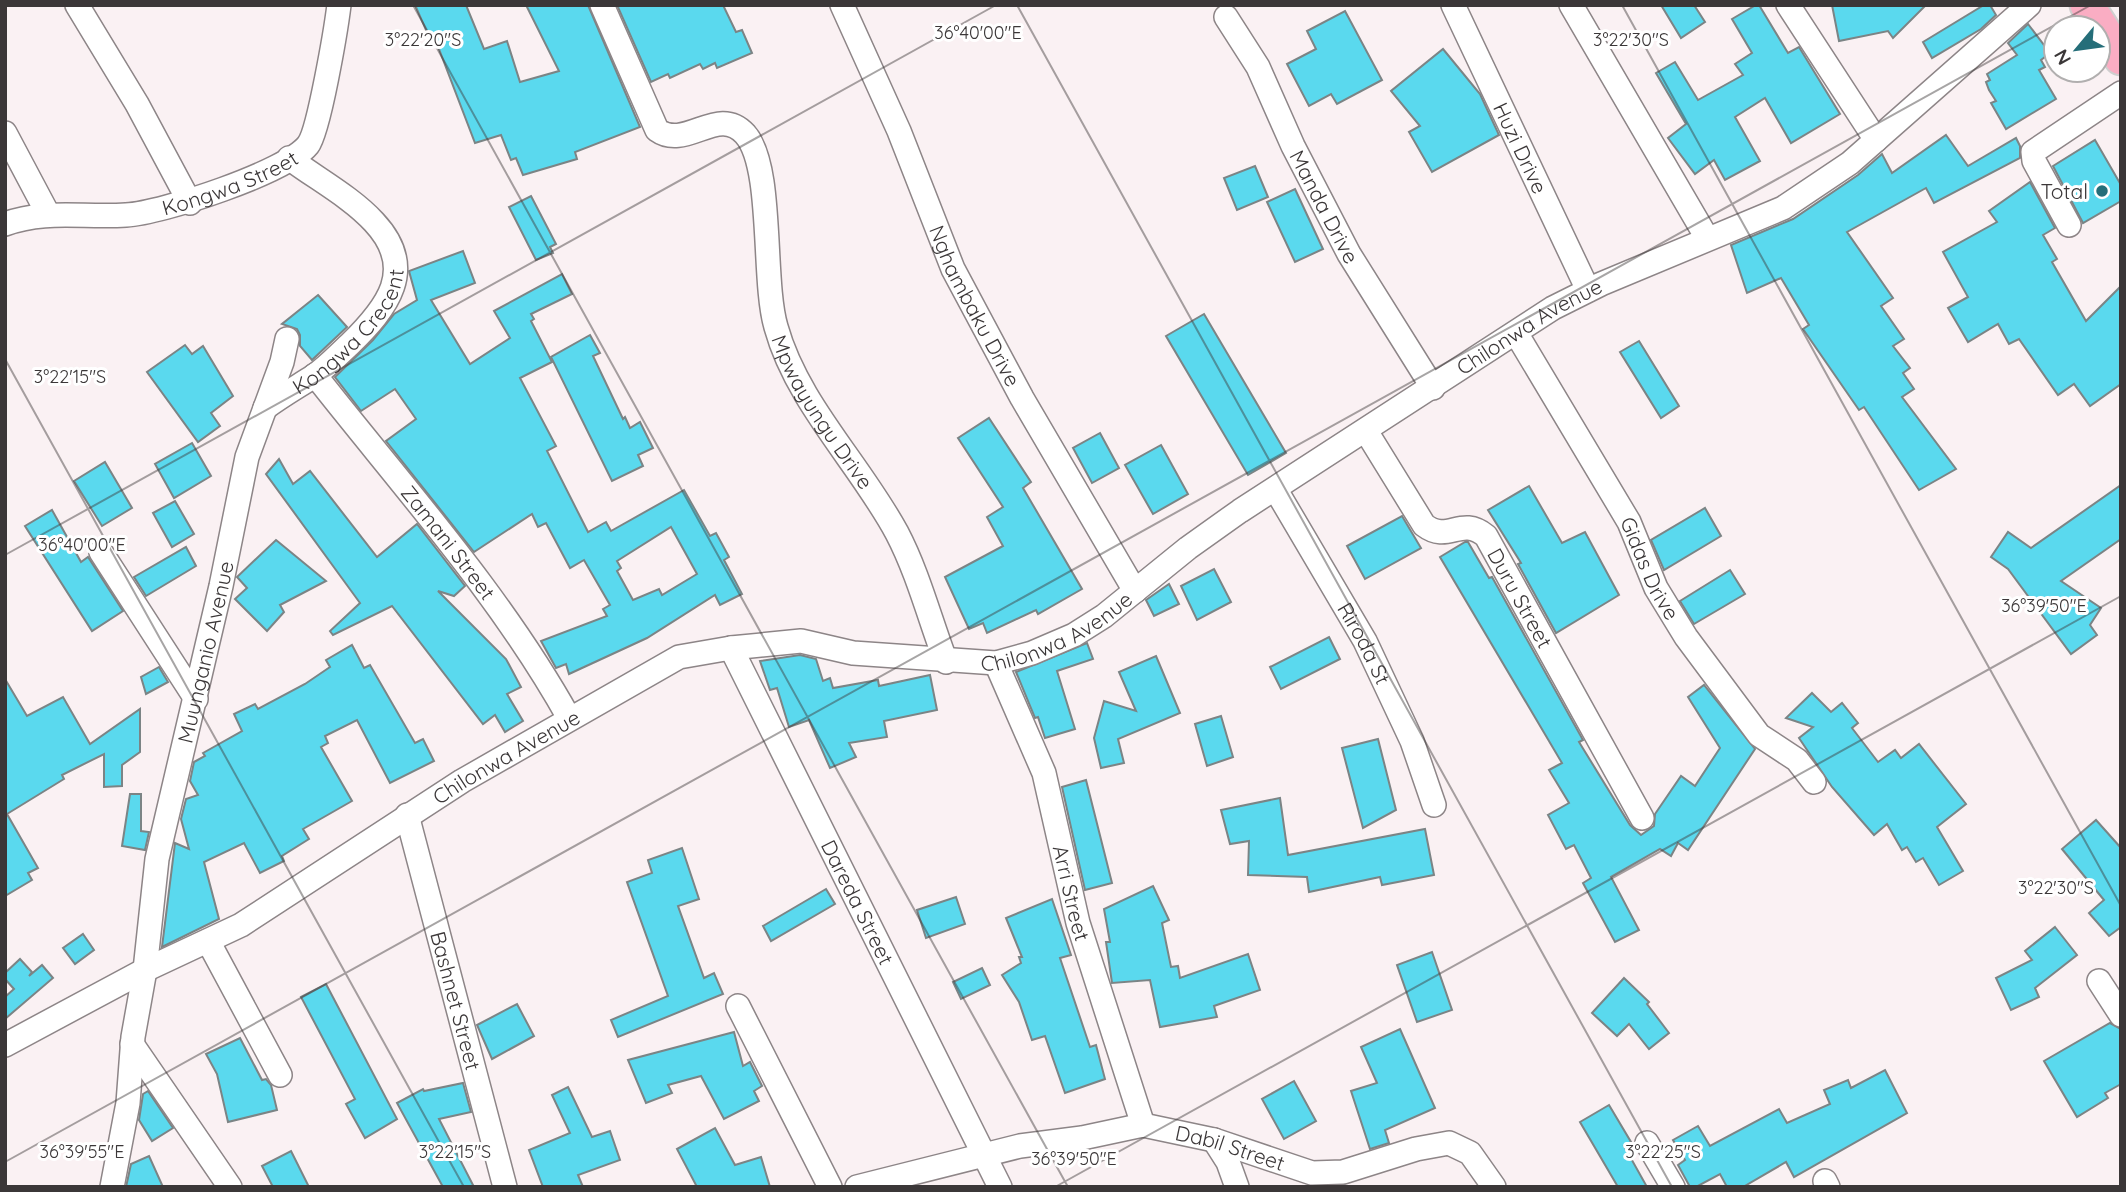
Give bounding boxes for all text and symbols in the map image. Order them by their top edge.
north arrow [2042,14,2112,84]
text: 36°40'00"E [934,21,1022,44]
text: 3°22'20"S [385,28,461,51]
text: 3°22'30"S [1593,28,1669,51]
text: N [2048,45,2076,69]
street label: Huzi Drive [1488,98,1553,198]
street label: Kongwa Street [159,145,303,221]
street label: Manda Drive [1284,146,1365,268]
place label: Total [2040,178,2088,204]
marker: Total [2094,183,2110,199]
street label: Nghambaku Drive [924,221,1026,391]
street label: Kongwa Crecent [287,268,409,399]
street label: Chilonwa Avenue [1451,273,1606,380]
street label: Mpwayungu Drive [766,331,879,494]
text: 3°22'15"S [34,365,106,388]
street label: Zamani Street [396,480,501,605]
street label: Gidas Drive [1615,513,1685,625]
text: 36°40'00"E [38,533,126,556]
street label: Duru Street [1482,543,1558,652]
street label: Muunganio Avenue [172,559,239,746]
street label: Chilonwa Avenue [980,586,1137,676]
text: 36°39'50"E [2001,594,2087,617]
street label: Riroda St [1332,598,1396,688]
street label: Chilonwa Avenue [428,704,584,810]
street label: Dareda Street [816,835,900,969]
street label: Arri Street [1048,843,1096,944]
text: 3°22'30"S [2018,876,2094,899]
street label: Bashnet Street [425,928,487,1073]
street label: Dabil Street [1173,1119,1288,1176]
text: 36°39'55"E [40,1140,124,1163]
text: 3°22'15"S [419,1140,491,1163]
text: 3°22'25"S [1625,1140,1701,1163]
text: 36°39'50"E [1031,1147,1117,1170]

